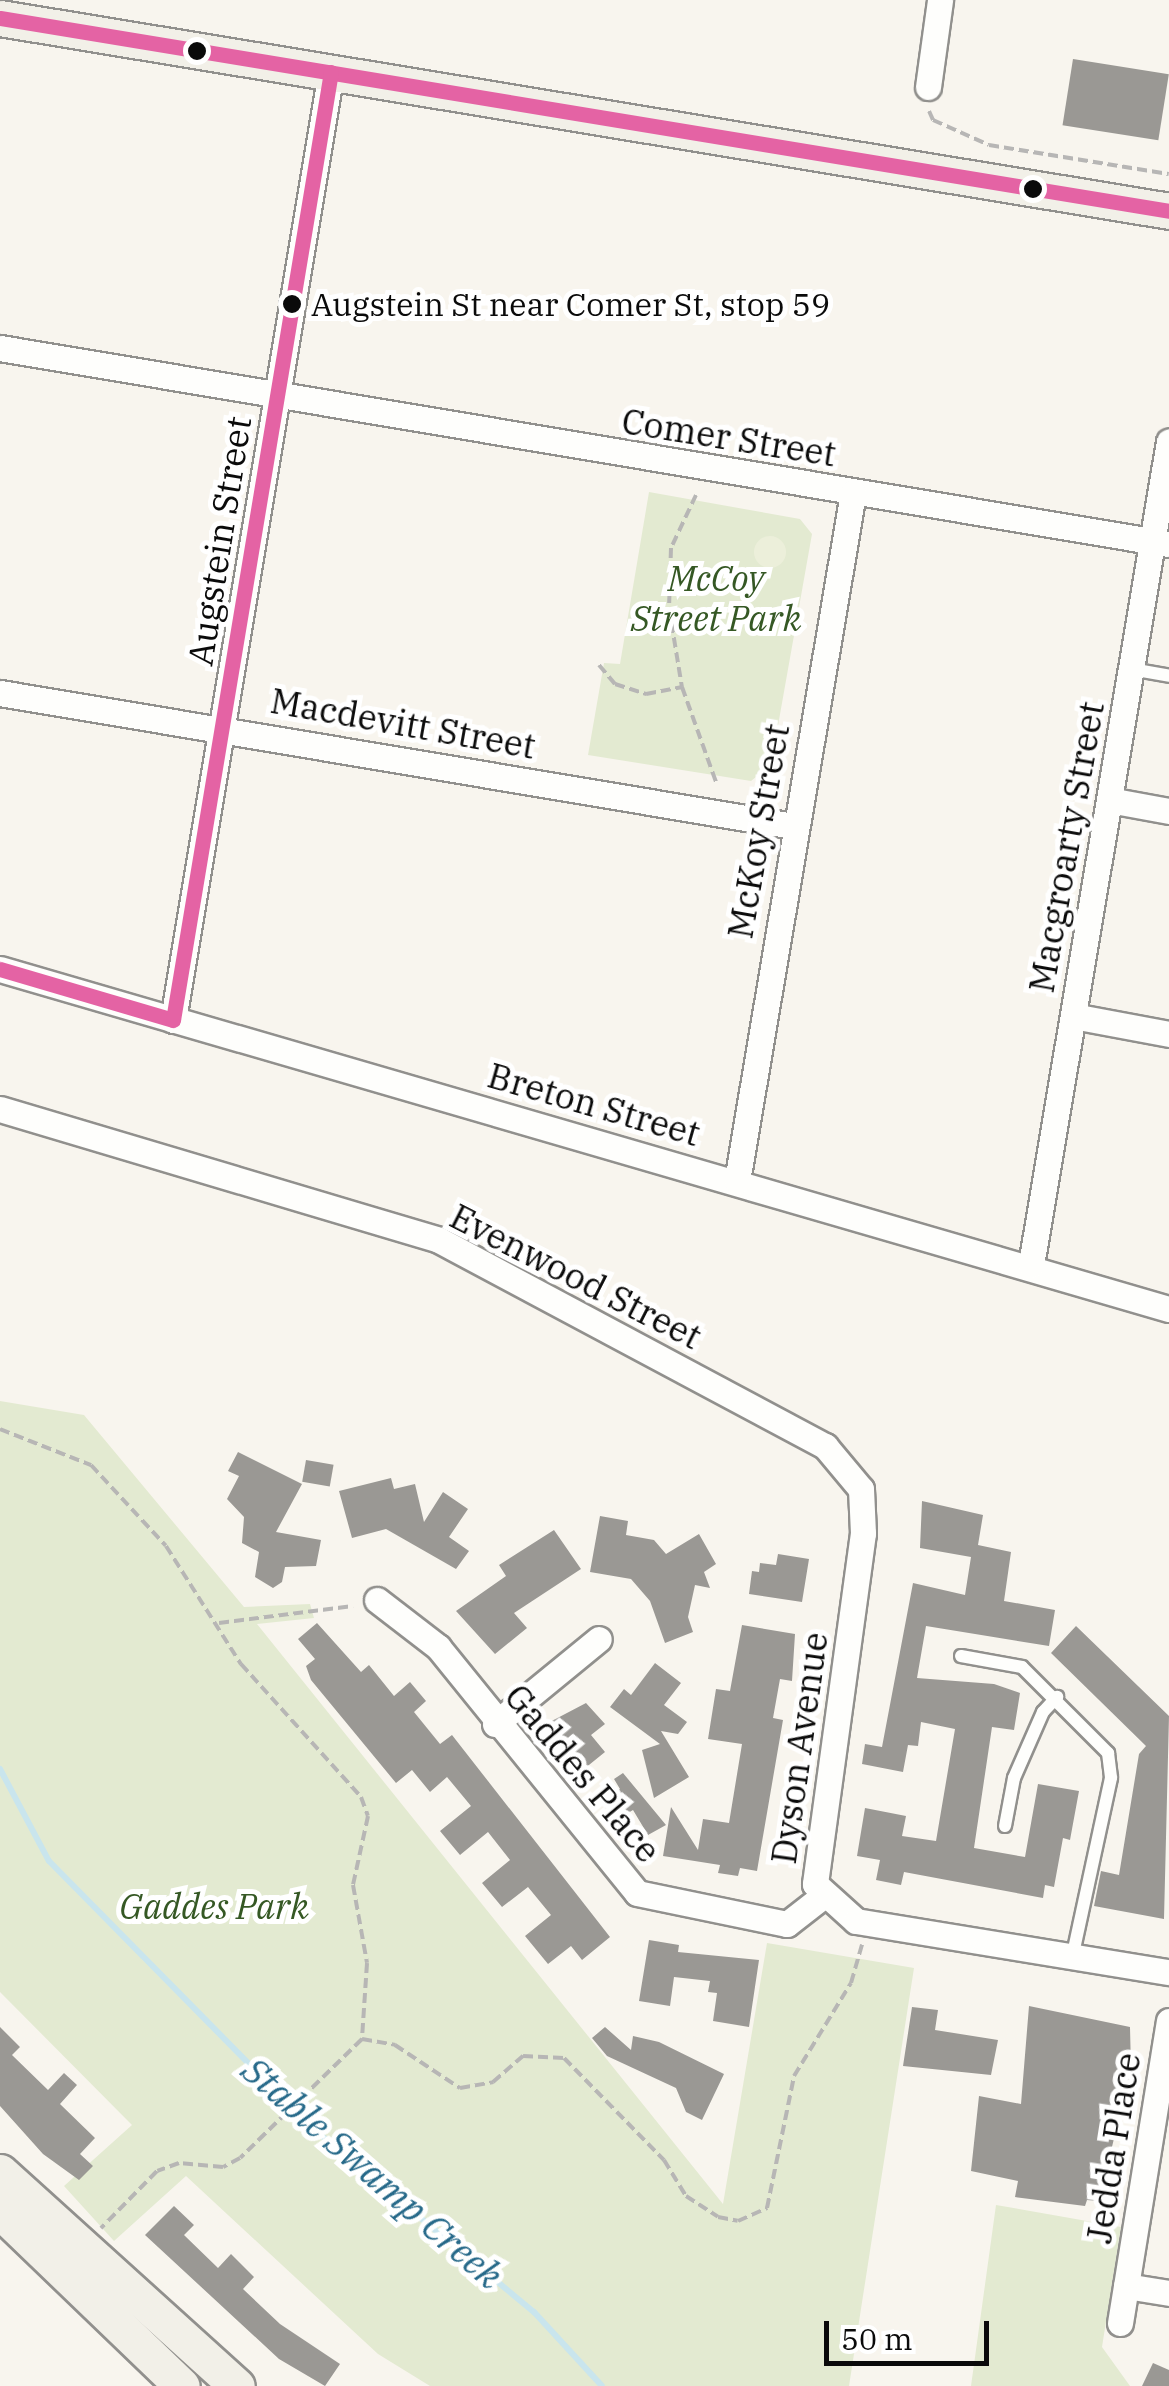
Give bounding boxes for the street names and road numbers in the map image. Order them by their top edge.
street label: Comer Street [619,399,839,475]
street label: Augstein Street [179,413,259,669]
street label: Macdevitt Street [267,679,539,767]
street label: Macgroarty Street [1020,698,1112,996]
street label: McKoy Street [718,720,798,942]
street label: Breton Street [483,1054,705,1154]
street label: Evenwood Street [443,1195,709,1357]
street label: Dyson Avenue [762,1629,836,1867]
street label: Gaddes Place [496,1676,670,1870]
street label: Jedda Place [1077,2050,1149,2246]

